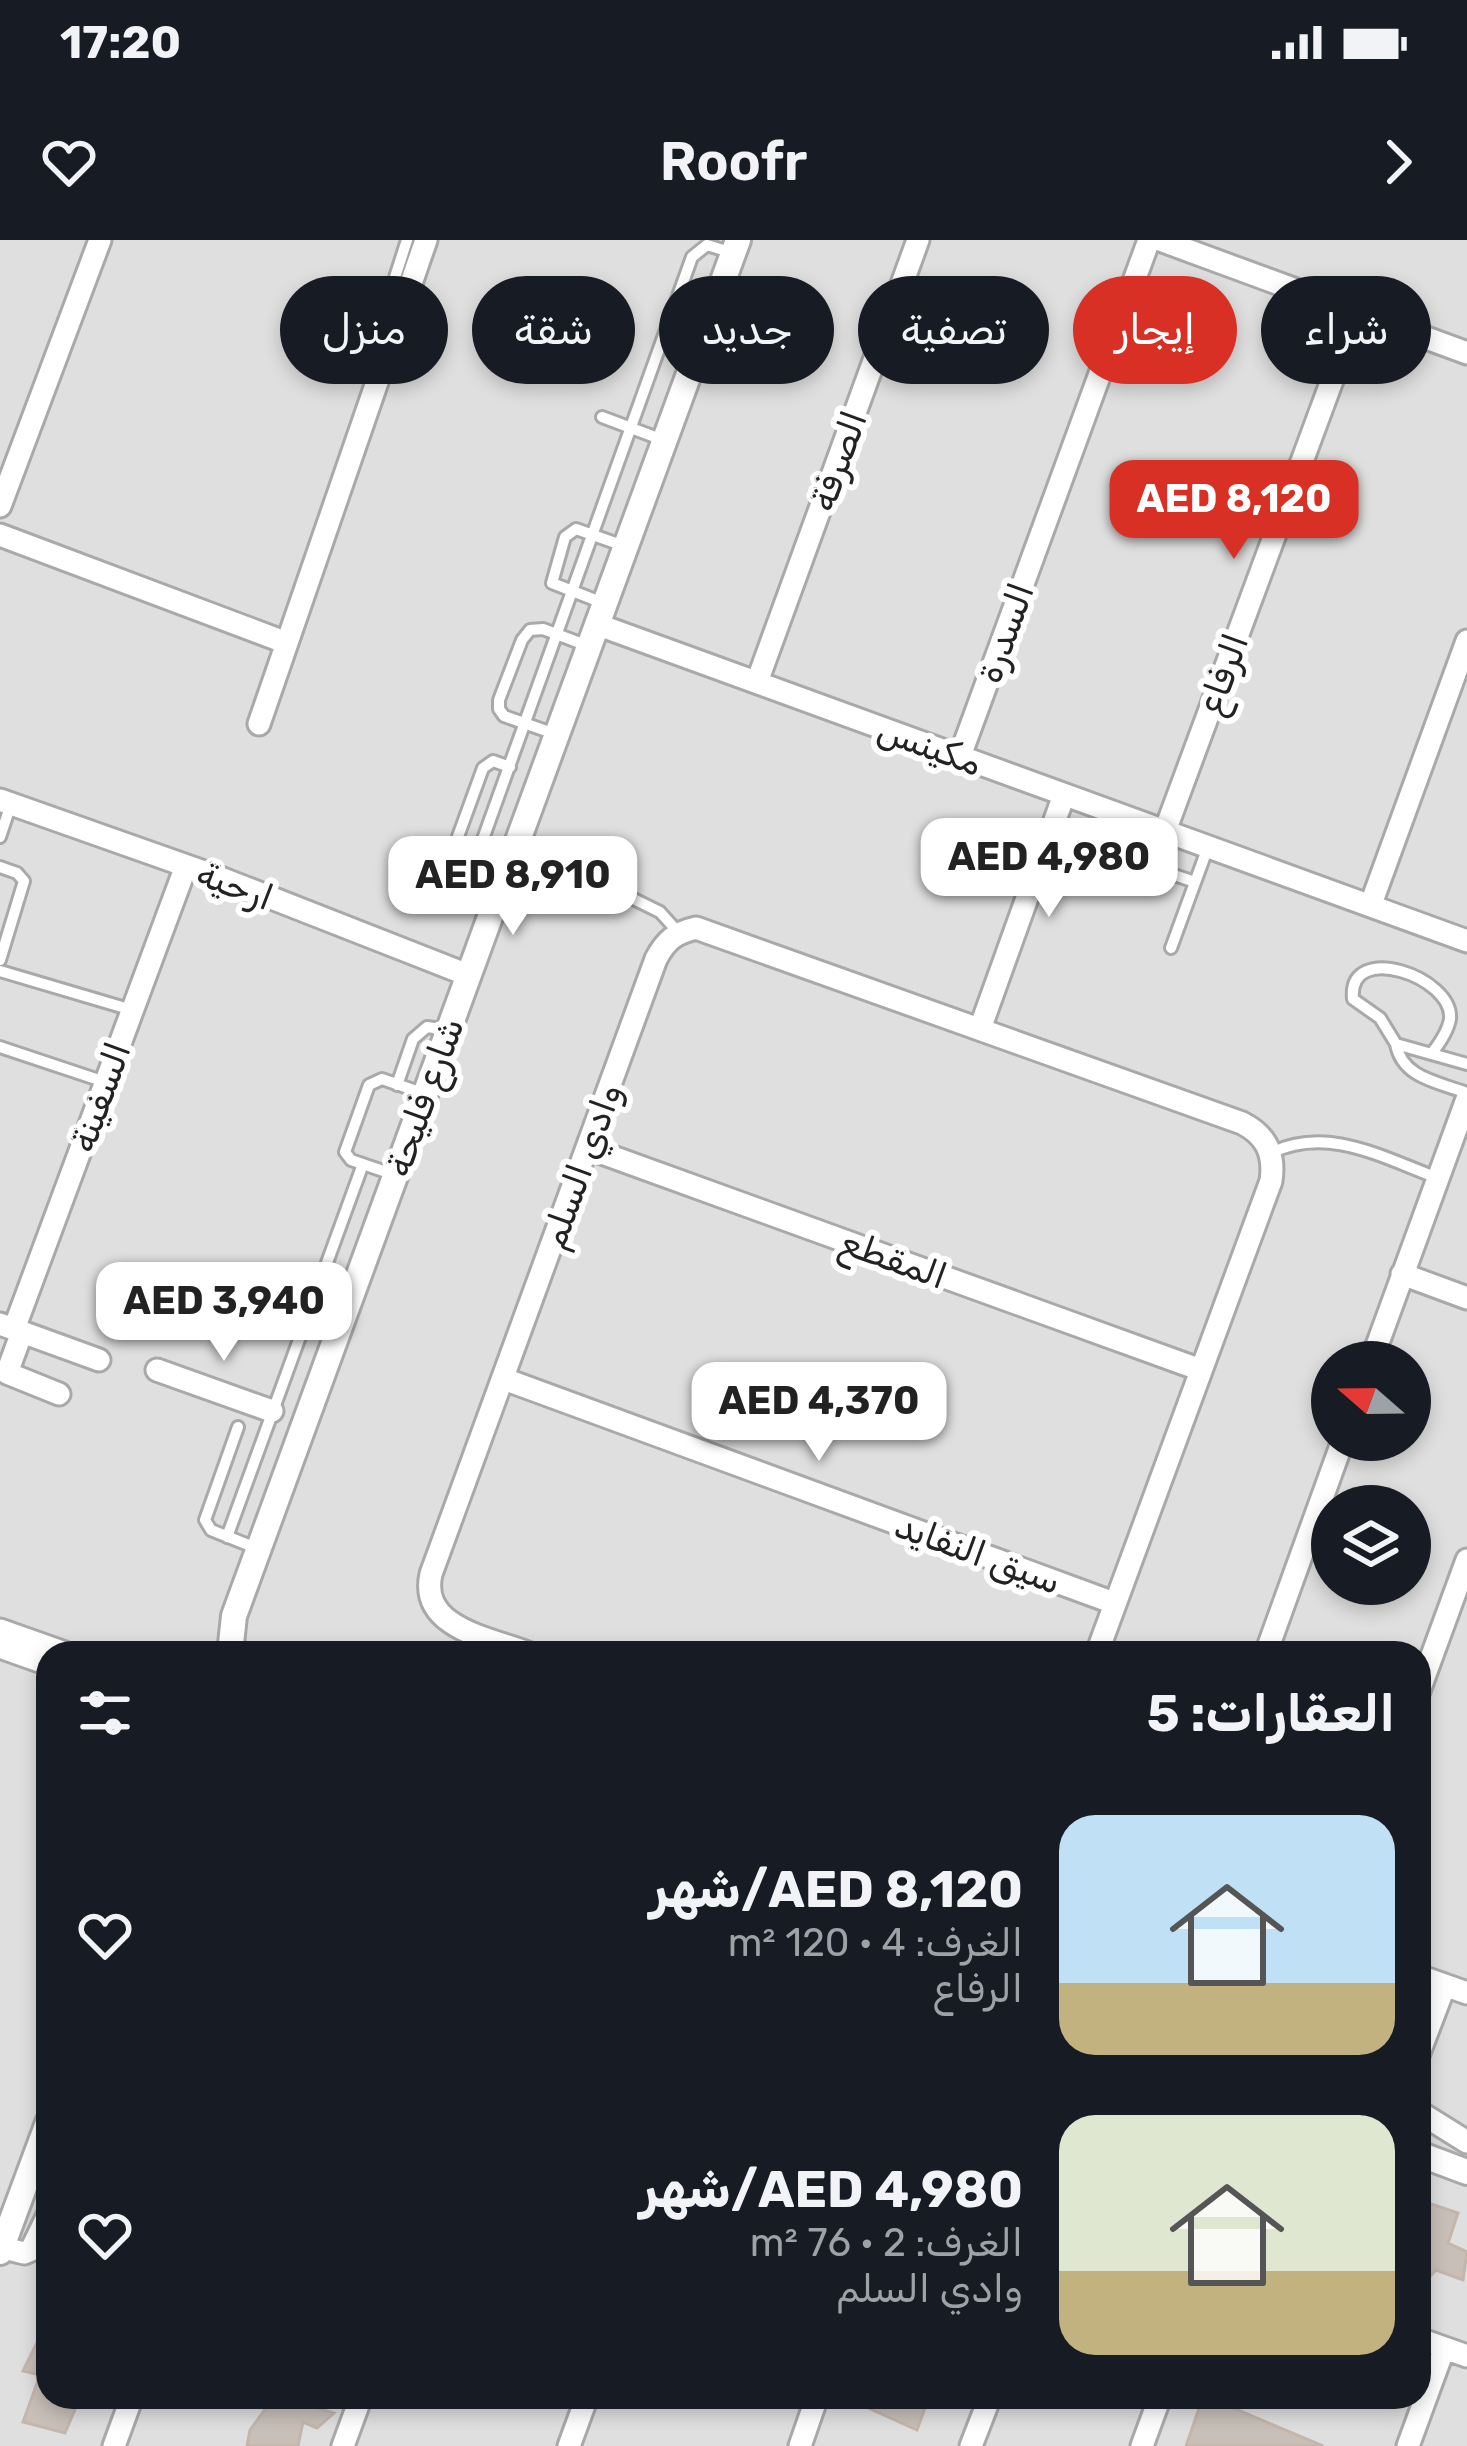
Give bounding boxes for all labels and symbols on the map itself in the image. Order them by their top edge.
street label: الصرفة [800,405,876,517]
pin: AED 8,120 [1097,460,1371,562]
street label: السدرة [967,577,1043,689]
street label: الرفاع [1189,628,1261,722]
street label: مكينس [872,707,988,785]
pin: AED 4,980 [912,818,1186,920]
pin: AED 8,910 [376,836,650,938]
street label: ارحية [191,851,279,919]
street label: شارع فليحة [375,1012,476,1184]
street label: السفينة [60,1036,140,1158]
street label: وادي السلم [531,1078,634,1256]
street label: المقطع [834,1220,953,1302]
pin: AED 3,940 [87,1262,361,1364]
north arrow [1311,1341,1431,1461]
pin: AED 4,370 [682,1362,956,1464]
street label: سيق النفايد [889,1503,1067,1603]

